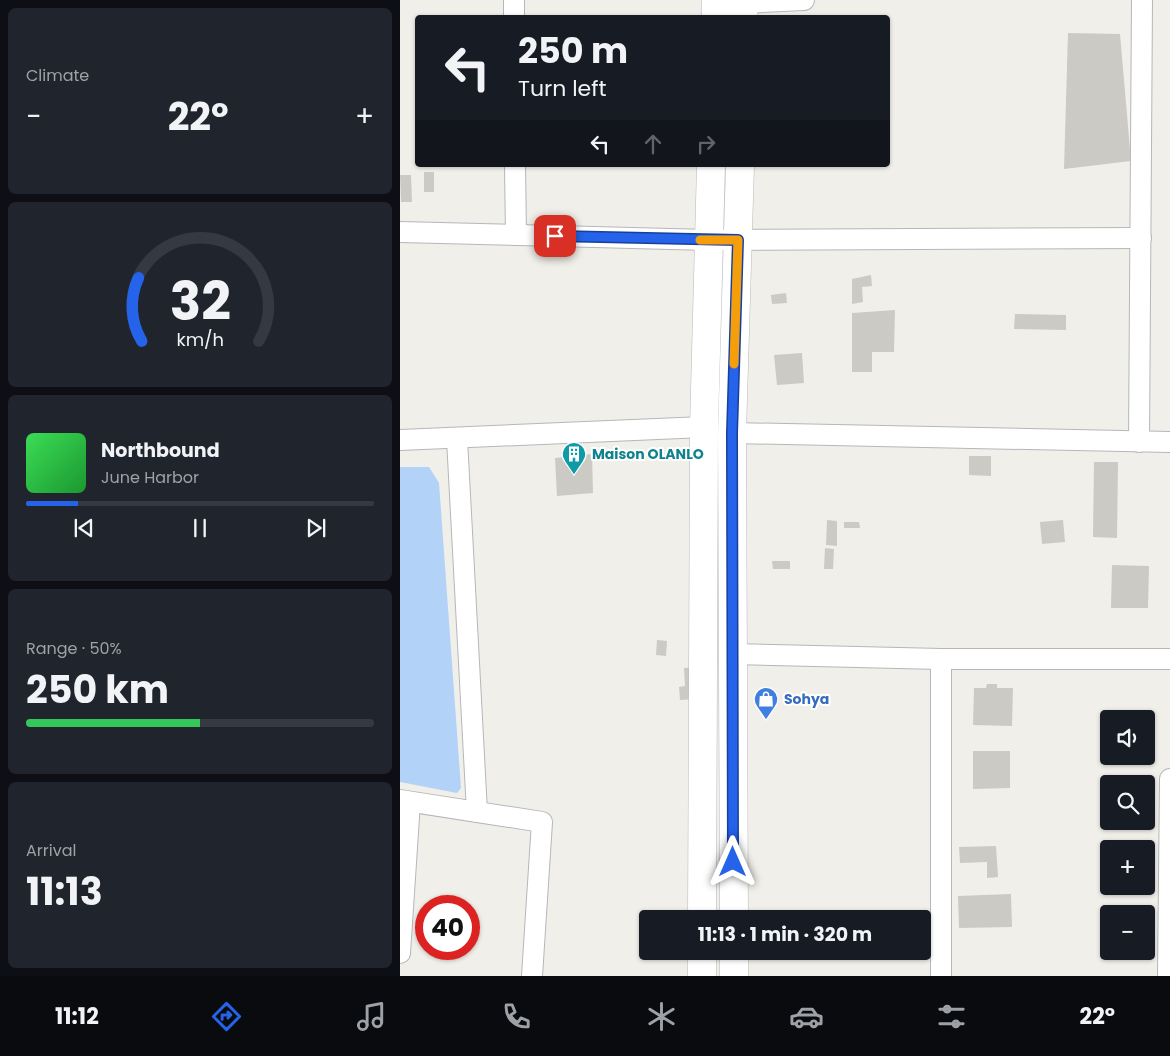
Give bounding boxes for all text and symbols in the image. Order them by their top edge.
text: 250 m [518,26,628,75]
icon: left [435,35,500,100]
text: Climate [26,64,89,87]
text: Turn left [518,73,606,104]
text: 22° [168,90,229,143]
text: − [26,97,41,136]
text: + [355,97,374,136]
icon: left [586,130,614,158]
icon: ahead [639,130,667,158]
icon: right [692,130,720,158]
pin [534,215,576,257]
icon: arrive [541,222,569,250]
text: 32 [169,265,231,338]
text: km/h [176,327,224,352]
text: Northbound [101,437,220,464]
building icon: Maison OLANLO [561,441,587,475]
place label: Maison OLANLO [592,444,704,464]
text: June Harbor [101,466,199,489]
icon: previous [70,514,98,542]
icon: pause [186,514,214,542]
icon: next [302,514,330,542]
text: Range · 50% [26,637,122,660]
text: 250 km [26,663,169,716]
shop icon: Sohya [753,686,779,720]
place label: Sohya [784,689,829,709]
map controls [1100,710,1155,960]
button: sound [1100,710,1155,765]
button: search [1100,775,1155,830]
position arrow [706,835,758,887]
text: Arrival [26,839,76,862]
button: + [1100,840,1155,895]
text: 11:13 [26,865,103,918]
speed limit sign: 40 [415,895,480,960]
button: − [1100,905,1155,960]
text: 11:13 · 1 min · 320 m [698,921,872,948]
icon: directions [209,999,244,1034]
icon: music [354,999,389,1034]
icon: phone [499,999,534,1034]
icon: climate [644,999,679,1034]
icon: car [789,999,824,1034]
icon: filters [934,999,969,1034]
text: 11:12 [55,1001,99,1032]
text: 22° [1080,1001,1115,1032]

